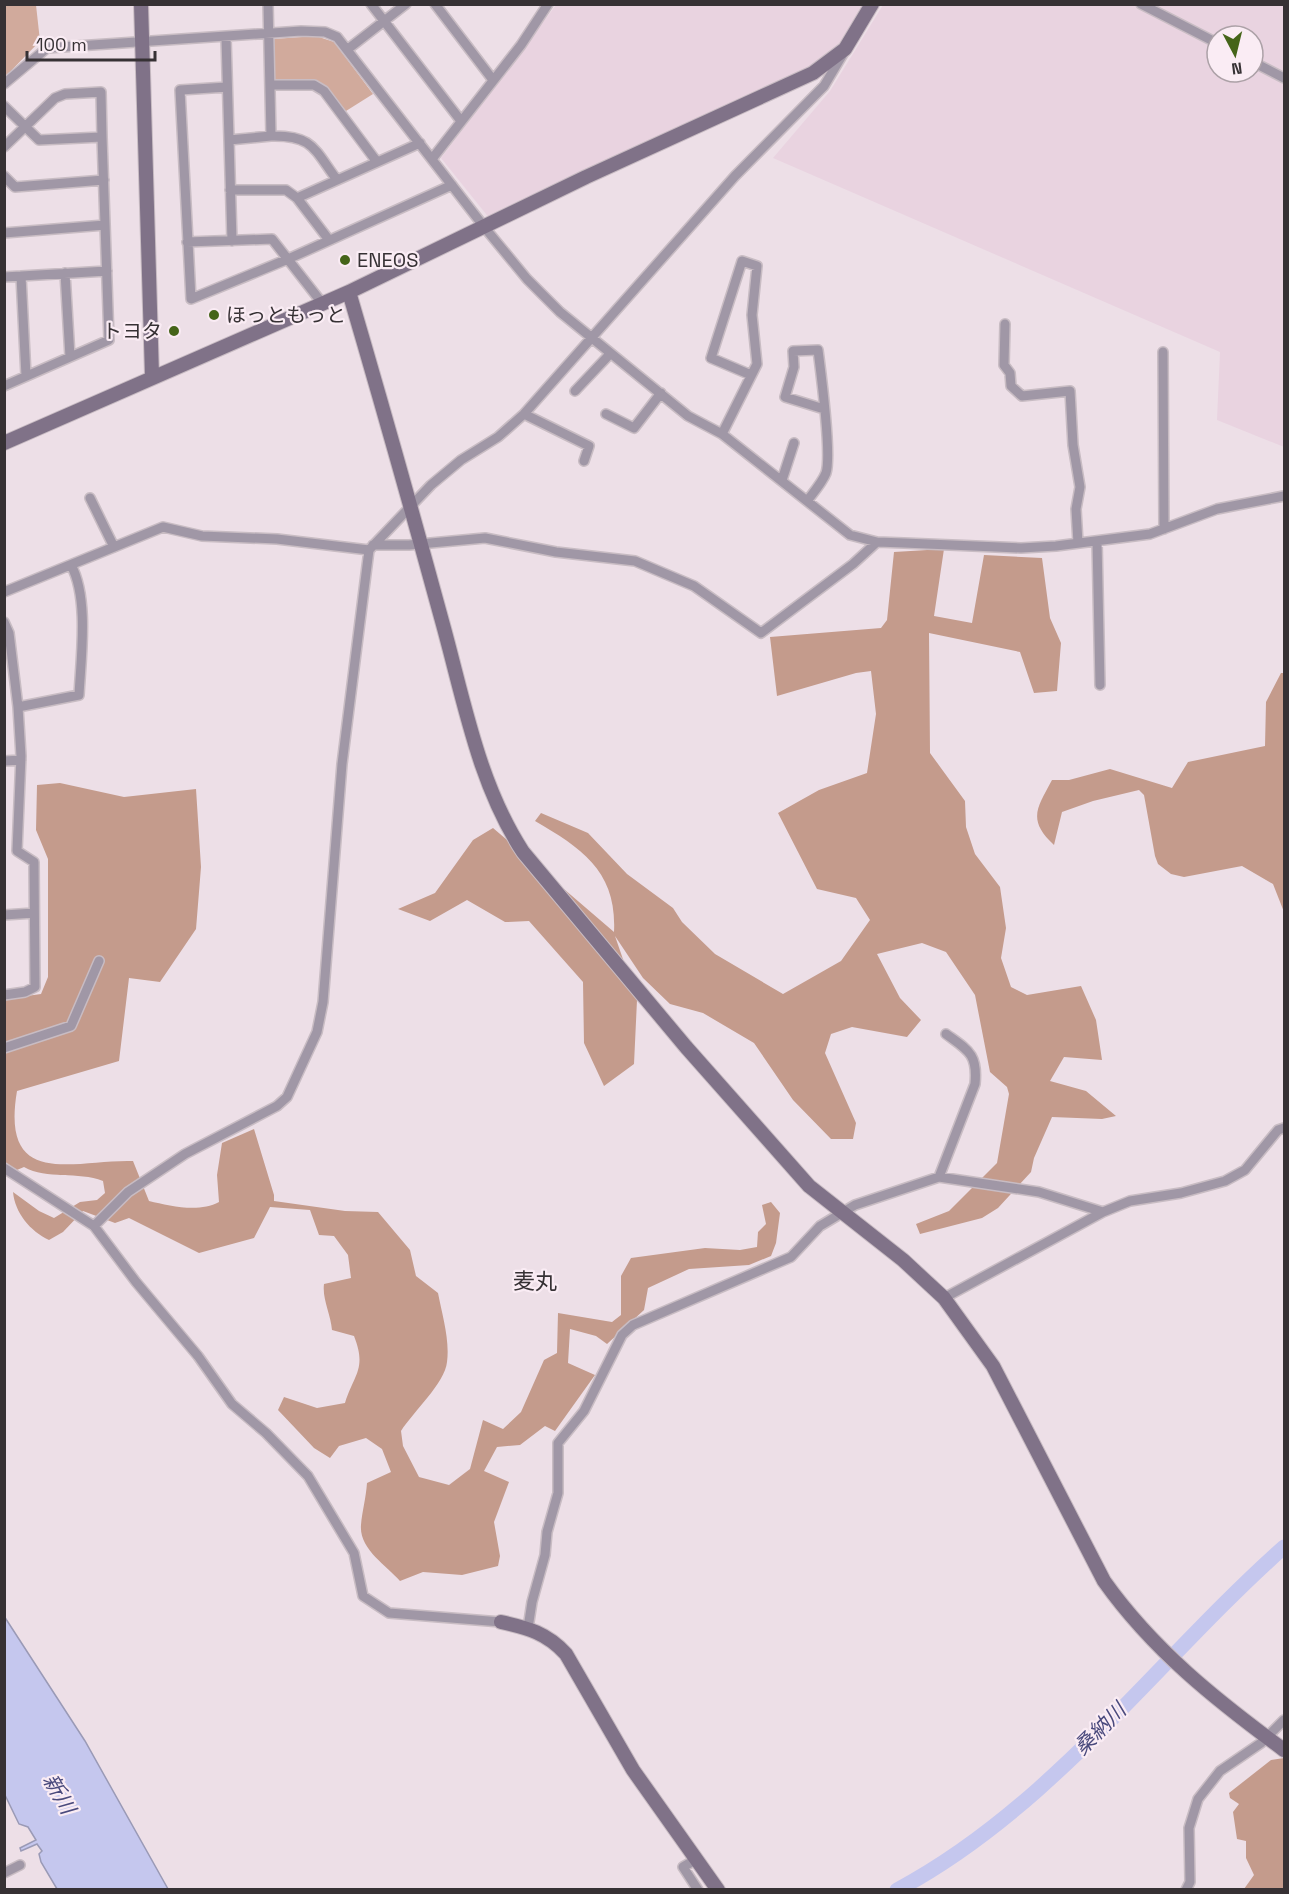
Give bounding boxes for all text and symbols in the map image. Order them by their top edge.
scale bar [27,24,154,62]
north arrow [1205,24,1265,84]
text: 100 m [36,33,87,56]
text: N [1230,57,1243,79]
place label: ENEOS [357,247,418,273]
marker: ENEOS [338,253,352,267]
place label: ほっともっと [226,302,346,328]
marker: ほっともっと [207,308,221,322]
place label: トヨタ [102,318,162,344]
marker: トヨタ [167,324,181,338]
district label: 麦丸 [513,1267,557,1295]
water label: 桑納川 [1068,1695,1133,1760]
water label: 新川 [37,1769,83,1820]

